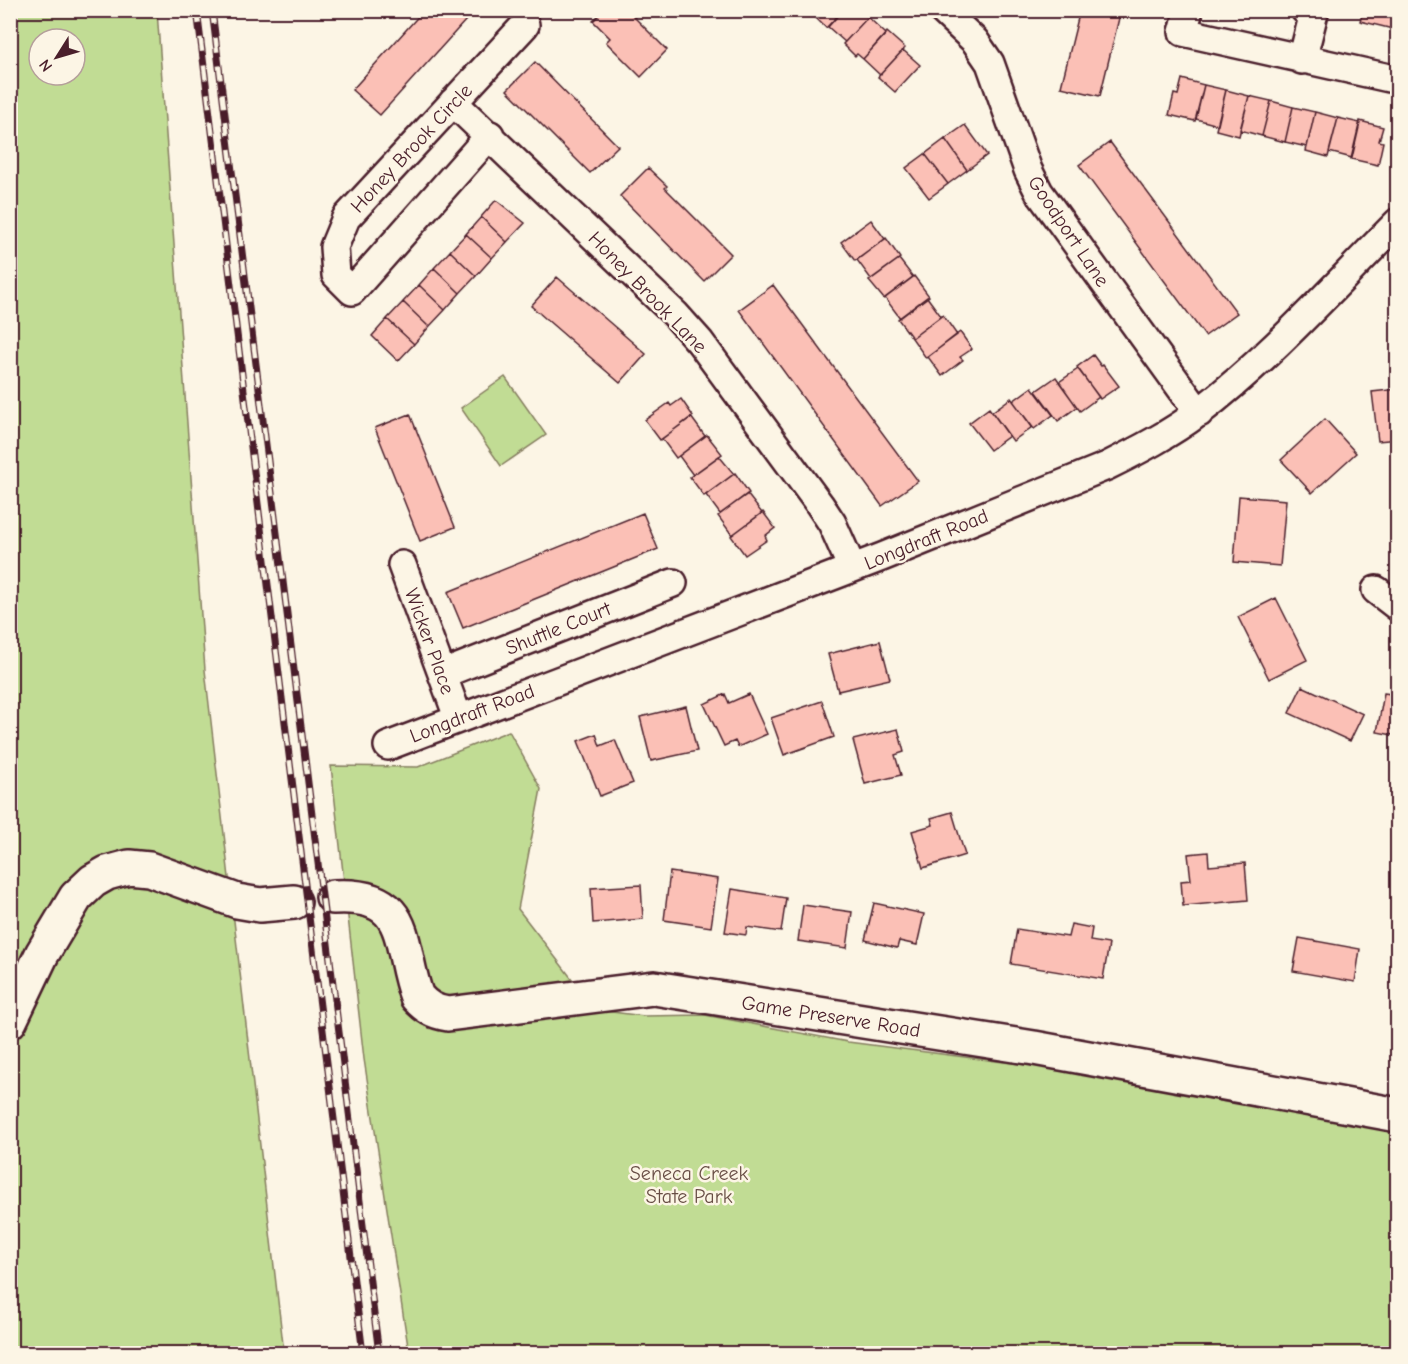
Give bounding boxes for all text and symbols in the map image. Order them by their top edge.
north arrow [27,27,87,87]
text: N [35,56,56,75]
street label: Honey Brook Circle [346,79,477,217]
street label: Goodport Lane [1023,172,1114,291]
street label: Honey Brook Lane [584,227,712,358]
street label: Longdraft Road [861,504,991,575]
street label: Wicker Place [400,585,459,697]
street label: Shuttle Court [502,596,615,660]
street label: Longdraft Road [407,679,538,748]
street label: Game Preserve Road [740,991,922,1042]
park label: Seneca Creek State Park [630,1162,748,1208]

